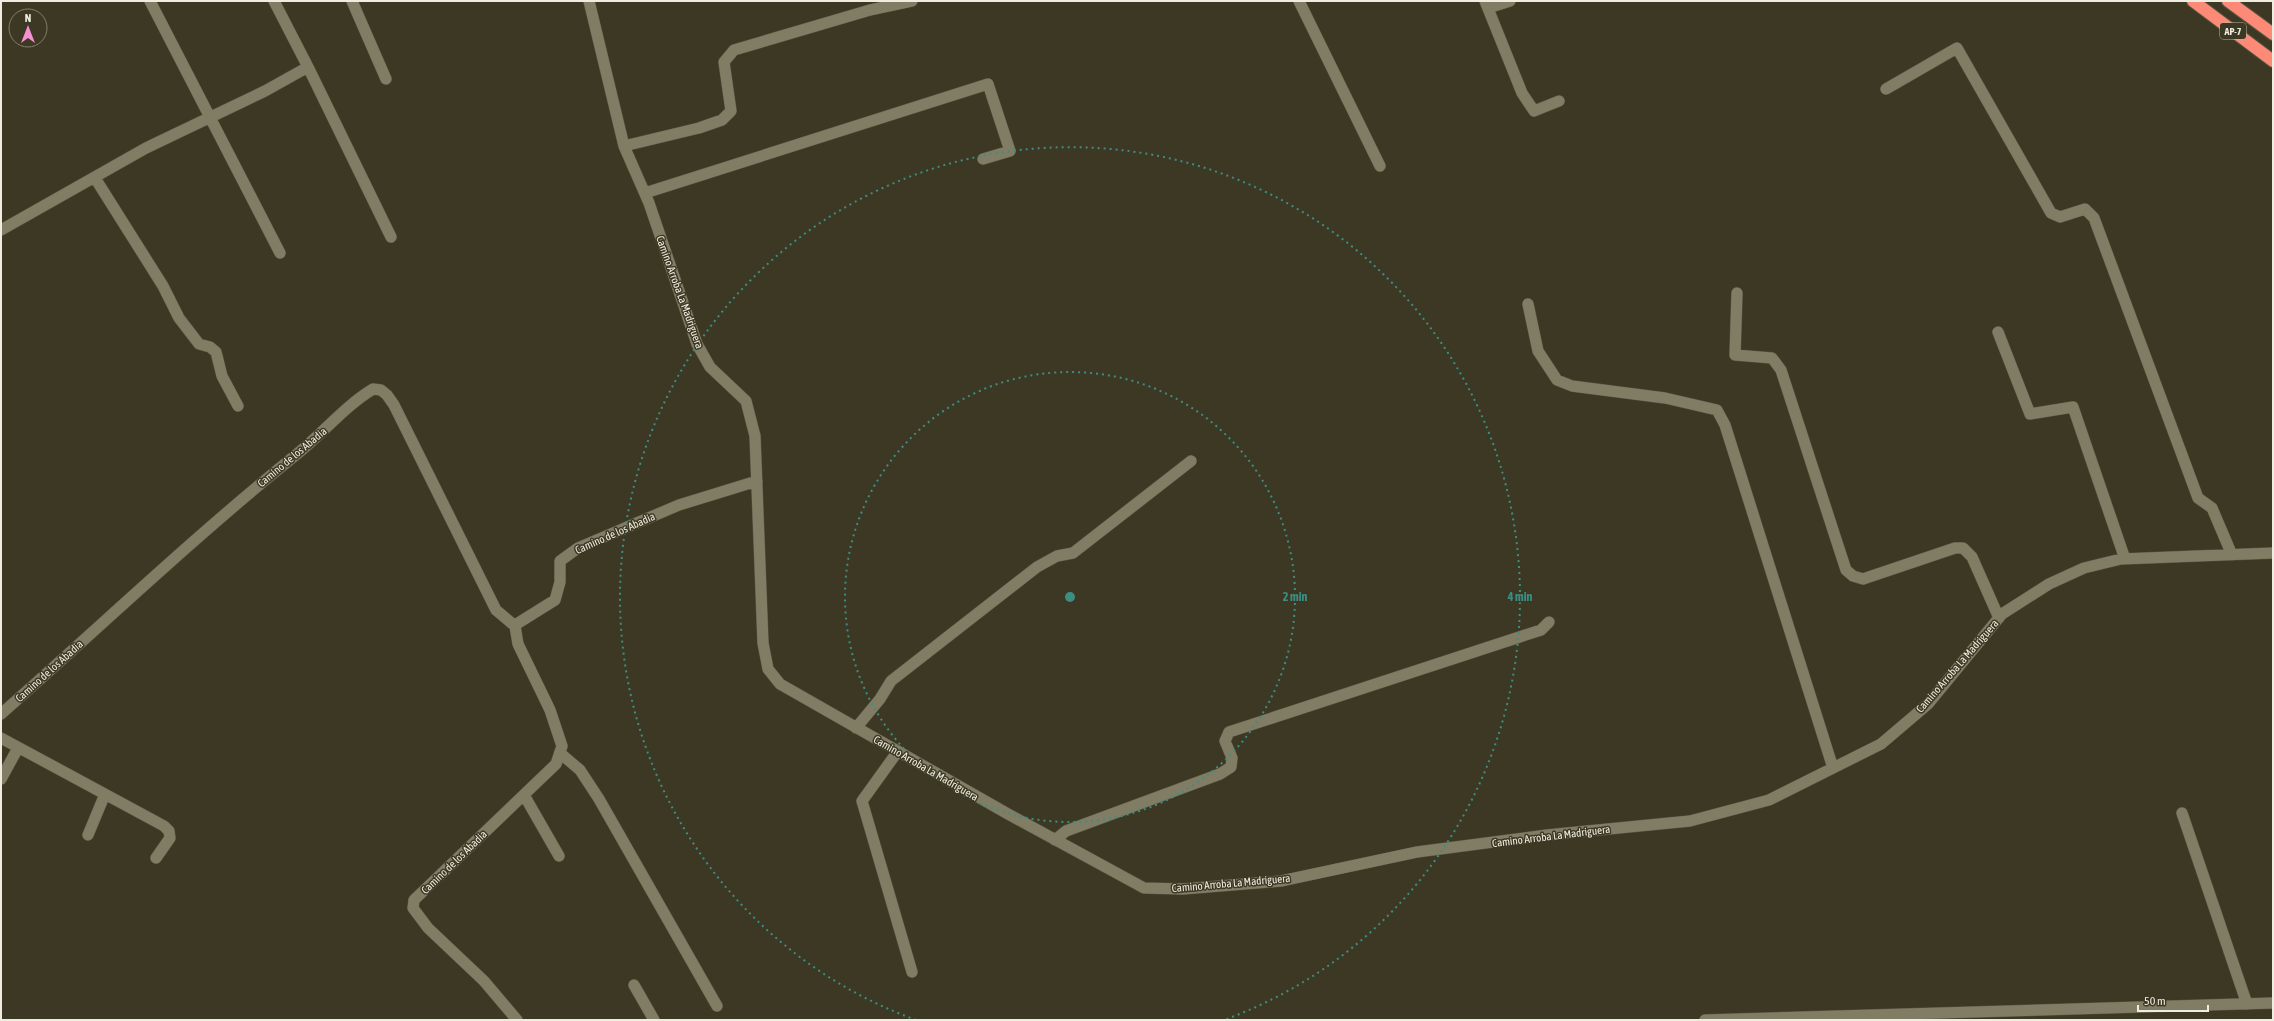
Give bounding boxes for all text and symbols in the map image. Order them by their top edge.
north arrow [8,8,48,48]
text: N [25,12,31,24]
road number: AP-7 [2220,23,2246,39]
street label: Camino Arroba La Madriguera [654,234,706,350]
street label: Camino de los Abadia [255,425,329,489]
street label: Camino de los Abadia [573,510,657,556]
centre of rings [1063,590,1077,604]
text: 2 min [1283,590,1307,604]
text: 4 min [1507,590,1532,604]
street label: Camino Arroba La Madriguera [1913,617,2001,715]
street label: Camino de los Abadia [13,638,85,704]
street label: Camino Arroba La Madriguera [871,733,981,803]
street label: Camino Arroba La Madriguera [1491,823,1611,849]
street label: Camino de los Abadia [419,828,489,896]
street label: Camino Arroba La Madriguera [1171,872,1291,894]
scale bar [2138,987,2208,1013]
text: 50 m [2144,994,2166,1008]

